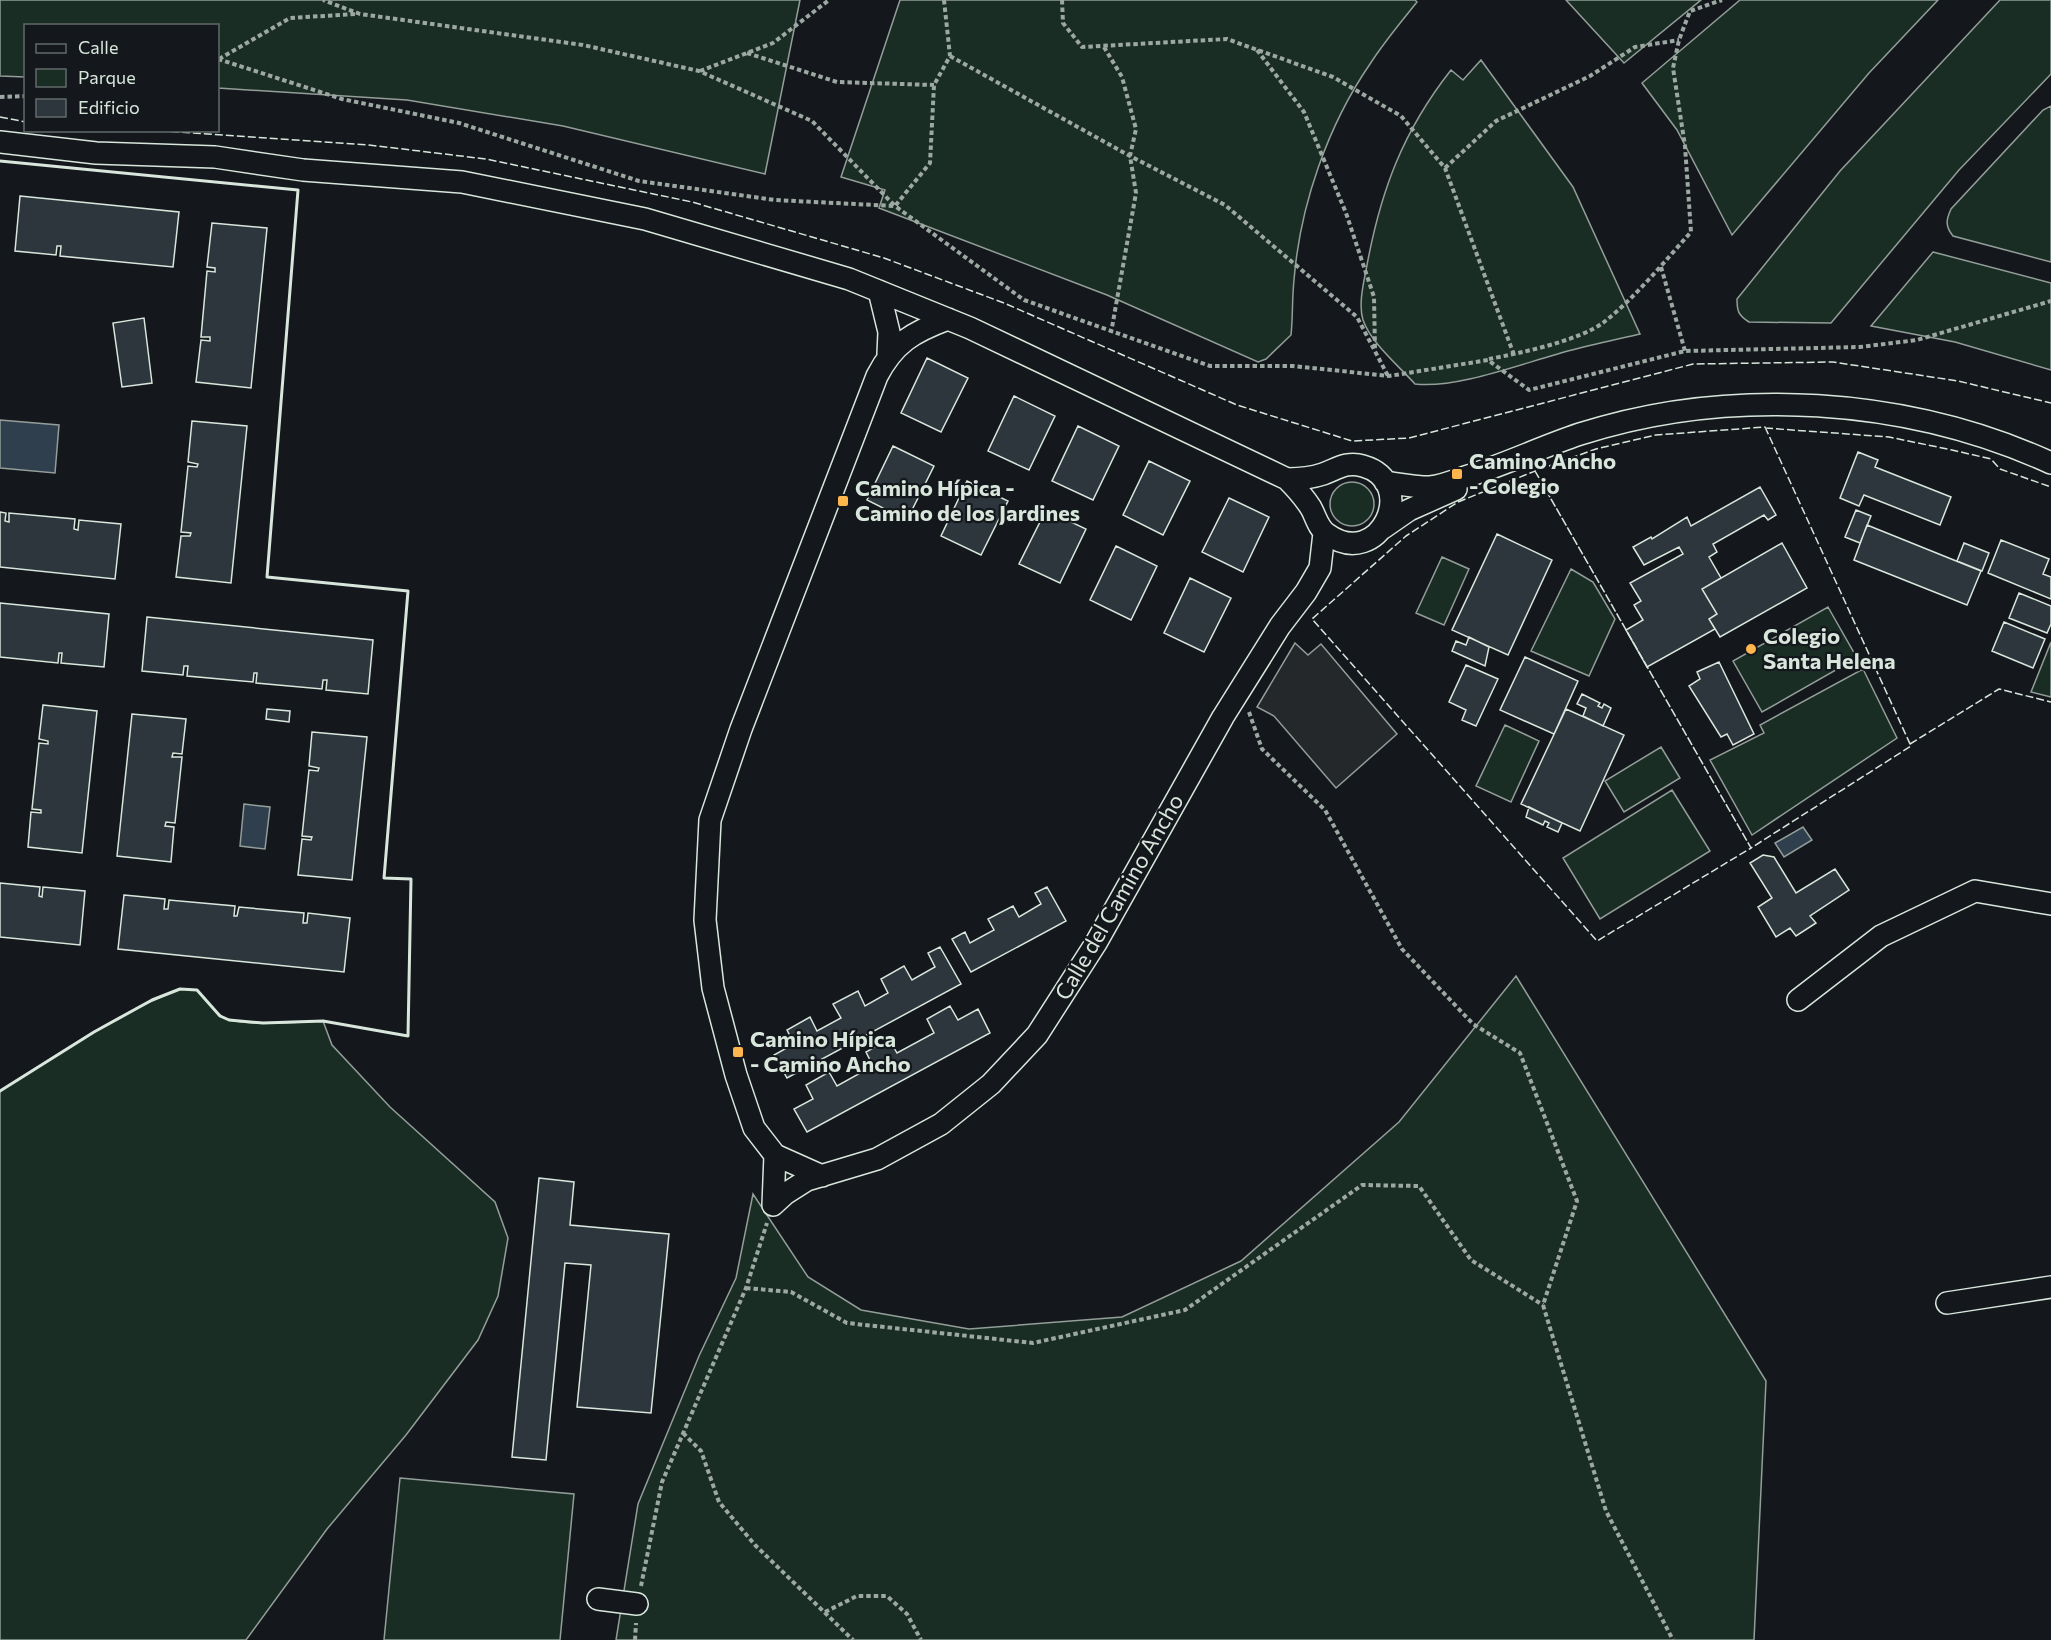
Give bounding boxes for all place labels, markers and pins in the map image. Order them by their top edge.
place label: Camino Ancho - Colegio [1469,447,1616,499]
marker: Camino Ancho - Colegio [1450,467,1464,481]
place label: Camino Hípica - Camino de los Jardines [855,474,1080,526]
marker: Camino Hípica - Camino de los Jardines [836,494,850,508]
place label: Colegio Santa Helena [1763,622,1896,674]
marker: Colegio Santa Helena [1744,642,1758,656]
place label: Camino Hípica - Camino Ancho [750,1025,911,1077]
marker: Camino Hípica - Camino Ancho [731,1045,745,1059]

